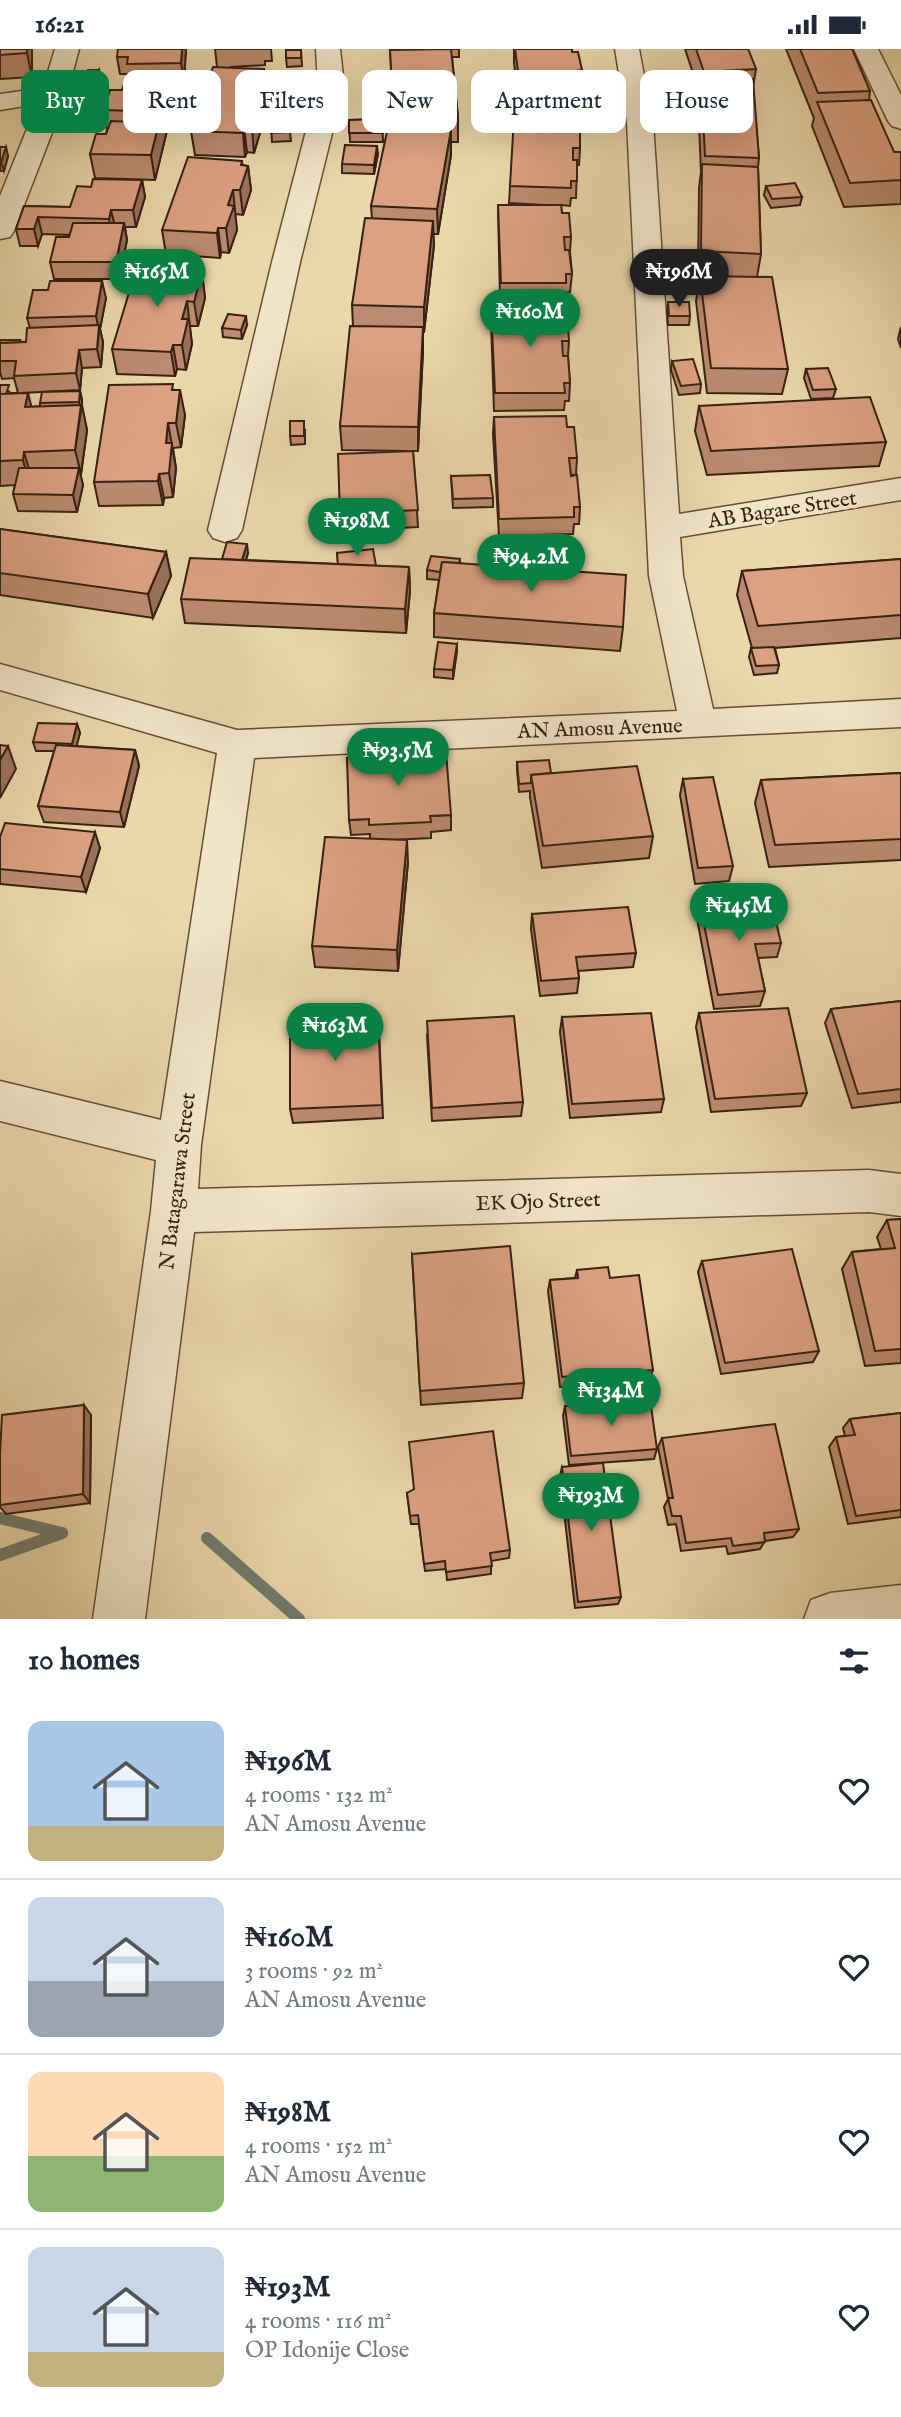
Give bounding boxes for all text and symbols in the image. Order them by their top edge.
text: 16:21 [35,8,84,41]
chip: Buy [21,70,109,133]
chip: Rent [123,70,221,133]
chip: Filters [235,70,348,133]
chip: New [362,70,457,133]
chip: Apartment [471,70,626,133]
chip: House [640,70,753,133]
pin: ₦165M [108,250,206,309]
pin: ₦196M [630,250,728,309]
text: ₦165M [125,257,189,286]
text: ₦196M [646,257,712,286]
pin: ₦160M [481,289,579,349]
text: ₦160M [496,297,564,326]
street label: AB Bagare Street [705,485,859,536]
pin: ₦198M [308,498,406,558]
text: ₦198M [324,506,390,535]
pin: ₦94.2M [474,535,588,594]
text: ₦94.2M [493,542,569,571]
street label: AN Amosu Avenue [516,713,684,746]
pin: ₦93.5M [341,729,455,788]
text: ₦93.5M [363,736,433,765]
pin: ₦145M [690,883,788,943]
text: ₦145M [706,891,772,920]
pin: ₦163M [286,1003,384,1063]
text: ₦163M [302,1011,368,1040]
street label: N Batagarawa Street [154,1091,203,1271]
street label: EK Ojo Street [475,1187,601,1218]
pin: ₦134M [562,1369,660,1428]
text: ₦134M [578,1376,644,1405]
pin: ₦193M [542,1473,640,1533]
text: ₦193M [558,1481,624,1510]
text: 10 homes [28,1642,140,1680]
icon: filters [835,1642,873,1680]
text: ₦196M [245,1743,332,1781]
icon: home [84,1749,168,1833]
icon: heart [835,1772,873,1810]
text: 4 rooms · 132 m² [245,1781,393,1810]
text: AN Amosu Avenue [245,1810,426,1839]
text: ₦160M [245,1919,333,1957]
icon: home [84,1925,168,2009]
icon: heart [835,1948,873,1986]
text: 3 rooms · 92 m² [245,1957,383,1986]
text: AN Amosu Avenue [245,1986,426,2015]
text: ₦198M [245,2094,331,2132]
icon: home [84,2100,168,2184]
icon: heart [835,2123,873,2161]
text: 4 rooms · 152 m² [245,2132,392,2161]
text: AN Amosu Avenue [245,2161,426,2190]
text: ₦193M [245,2269,330,2307]
icon: home [84,2275,168,2359]
icon: heart [835,2298,873,2336]
text: 4 rooms · 116 m² [245,2307,392,2336]
text: OP Idonije Close [245,2336,409,2365]

